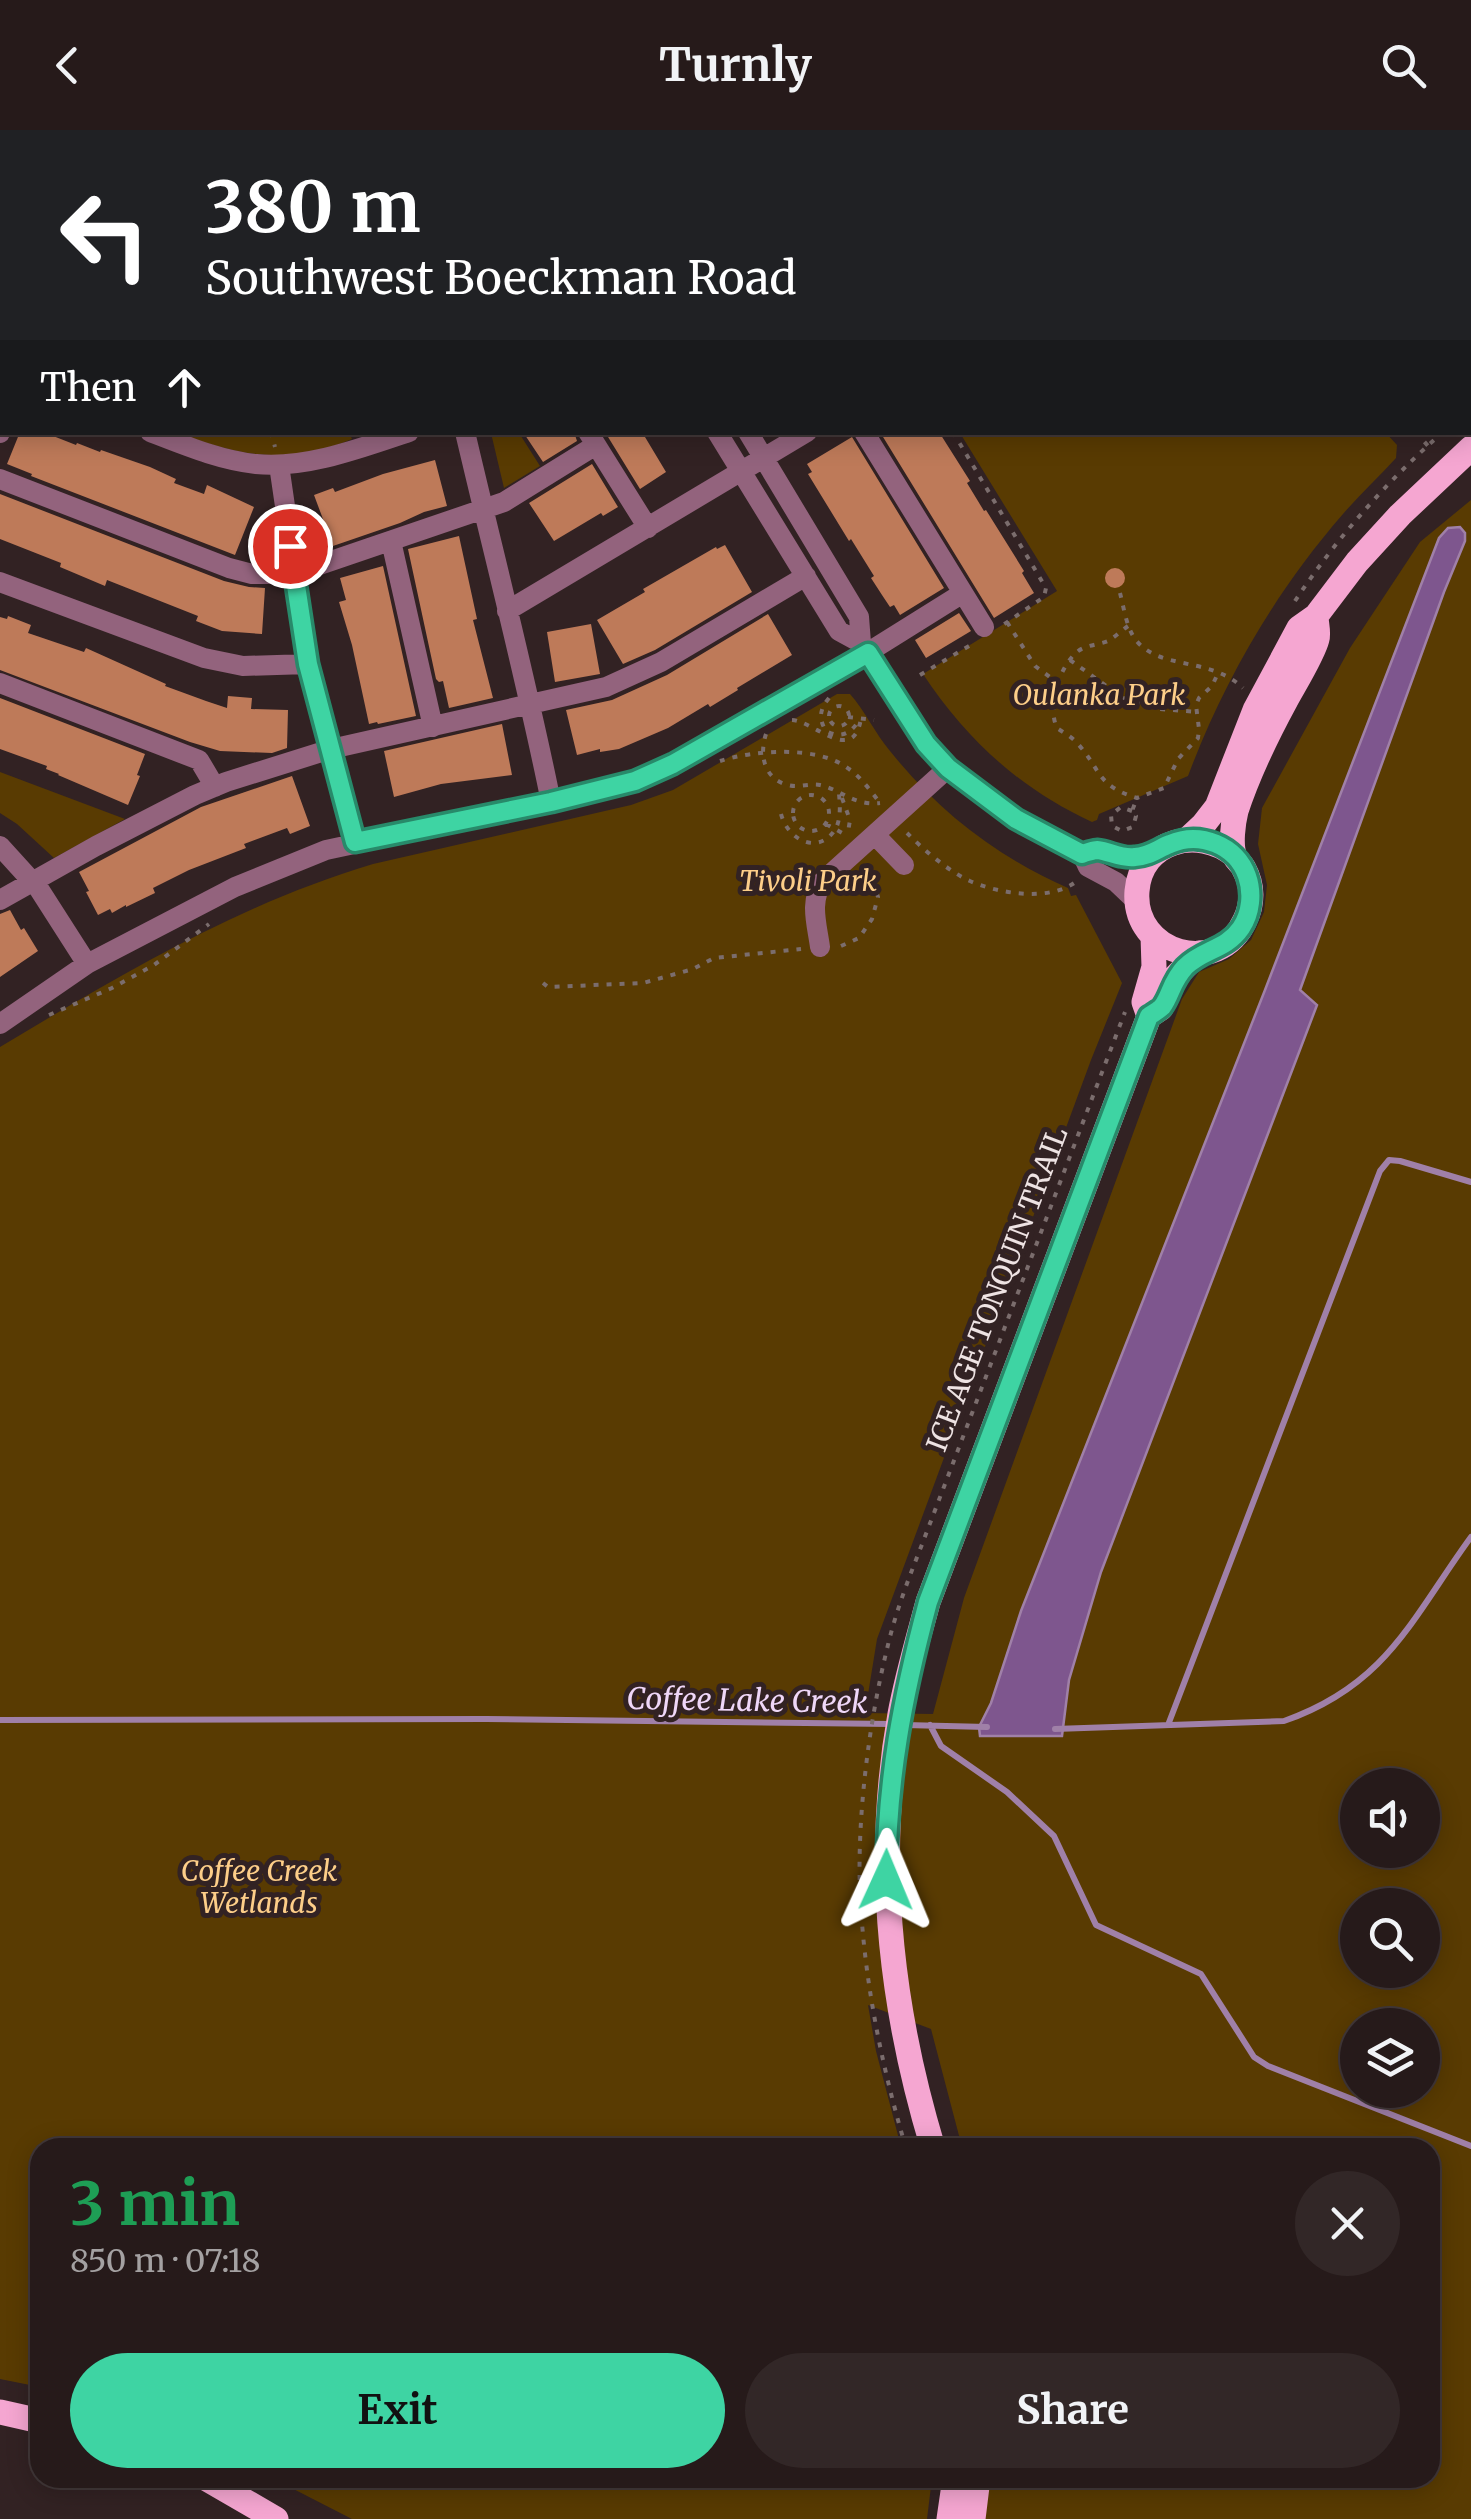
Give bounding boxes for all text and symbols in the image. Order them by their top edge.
text: Turnly [659,37,812,93]
icon: back [40,38,95,93]
icon: search [1376,38,1431,93]
text: 380 m [205,163,421,251]
icon: left [40,170,170,300]
text: Southwest Boeckman Road [205,250,797,306]
icon: ahead [157,360,212,415]
text: Then [40,364,137,411]
pin [248,504,333,589]
icon: arrive [263,519,318,574]
park label: Oulanka Park [1013,677,1185,713]
park label: Tivoli Park [739,863,877,899]
street label: ICE AGE TONQUIN TRAIL [918,1122,1076,1456]
water label: Coffee Lake Creek [626,1679,868,1721]
map controls [1340,1768,1440,2108]
button: sound [1340,1768,1440,1868]
position arrow [834,1828,938,1932]
park label: Coffee Creek Wetlands [181,1853,337,1921]
button: search [1340,1888,1440,1988]
button: layers [1340,2008,1440,2108]
text: 3 min [70,2166,240,2241]
button: close [1295,2171,1400,2276]
text: 850 m · 07:18 [70,2241,260,2281]
button: Exit [70,2353,725,2468]
button: Share [745,2353,1400,2468]

